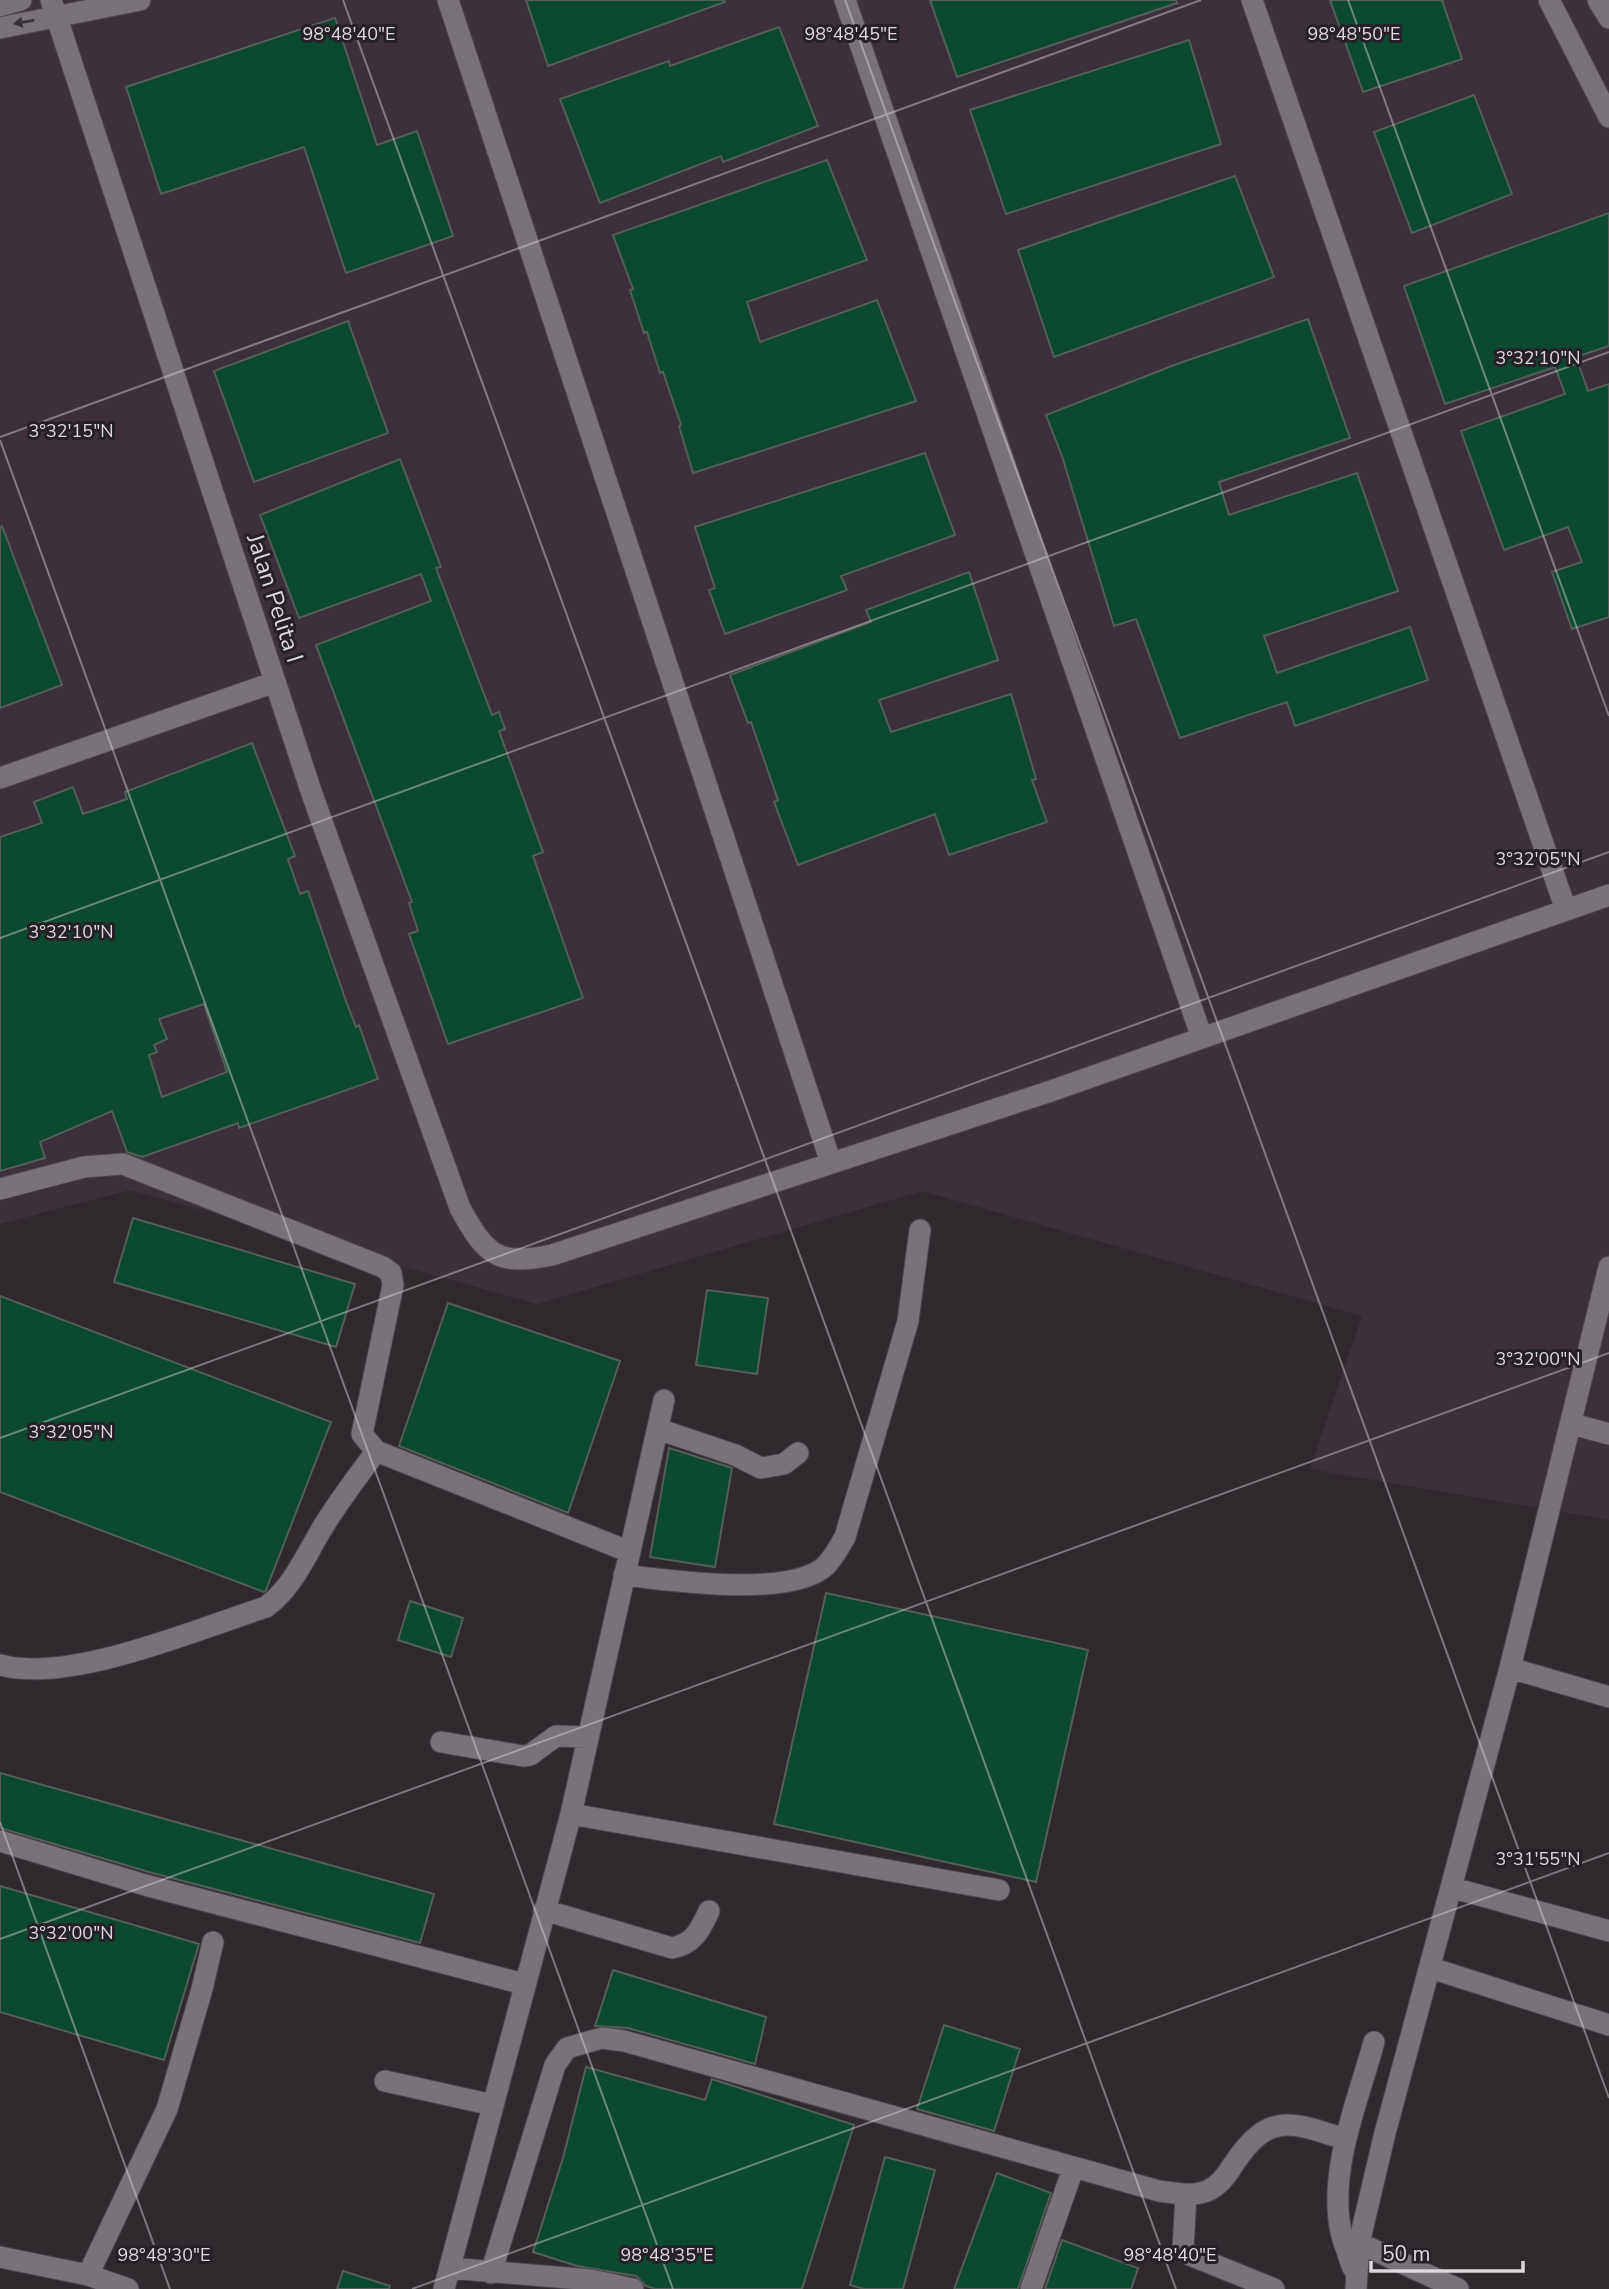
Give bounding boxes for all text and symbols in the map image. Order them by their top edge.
one-way arrow [13,17,35,28]
text: 98°48'40"E [303,22,396,46]
text: 98°48'45"E [805,22,898,46]
text: 98°48'50"E [1308,22,1401,46]
text: 3°32'10"N [1495,346,1581,370]
text: 3°32'15"N [28,419,114,443]
street label: Jalan Pelita I [239,529,311,667]
text: 3°32'05"N [1495,847,1581,871]
text: 3°32'10"N [28,920,114,944]
text: 3°32'00"N [1495,1347,1581,1371]
text: 3°32'05"N [28,1420,114,1444]
text: 3°31'55"N [1495,1847,1581,1871]
text: 3°32'00"N [28,1921,114,1945]
scale bar [1371,2230,1523,2274]
text: 50 m [1382,2240,1431,2268]
text: 98°48'30"E [118,2243,211,2267]
text: 98°48'35"E [621,2243,714,2267]
text: 98°48'40"E [1124,2243,1217,2267]

